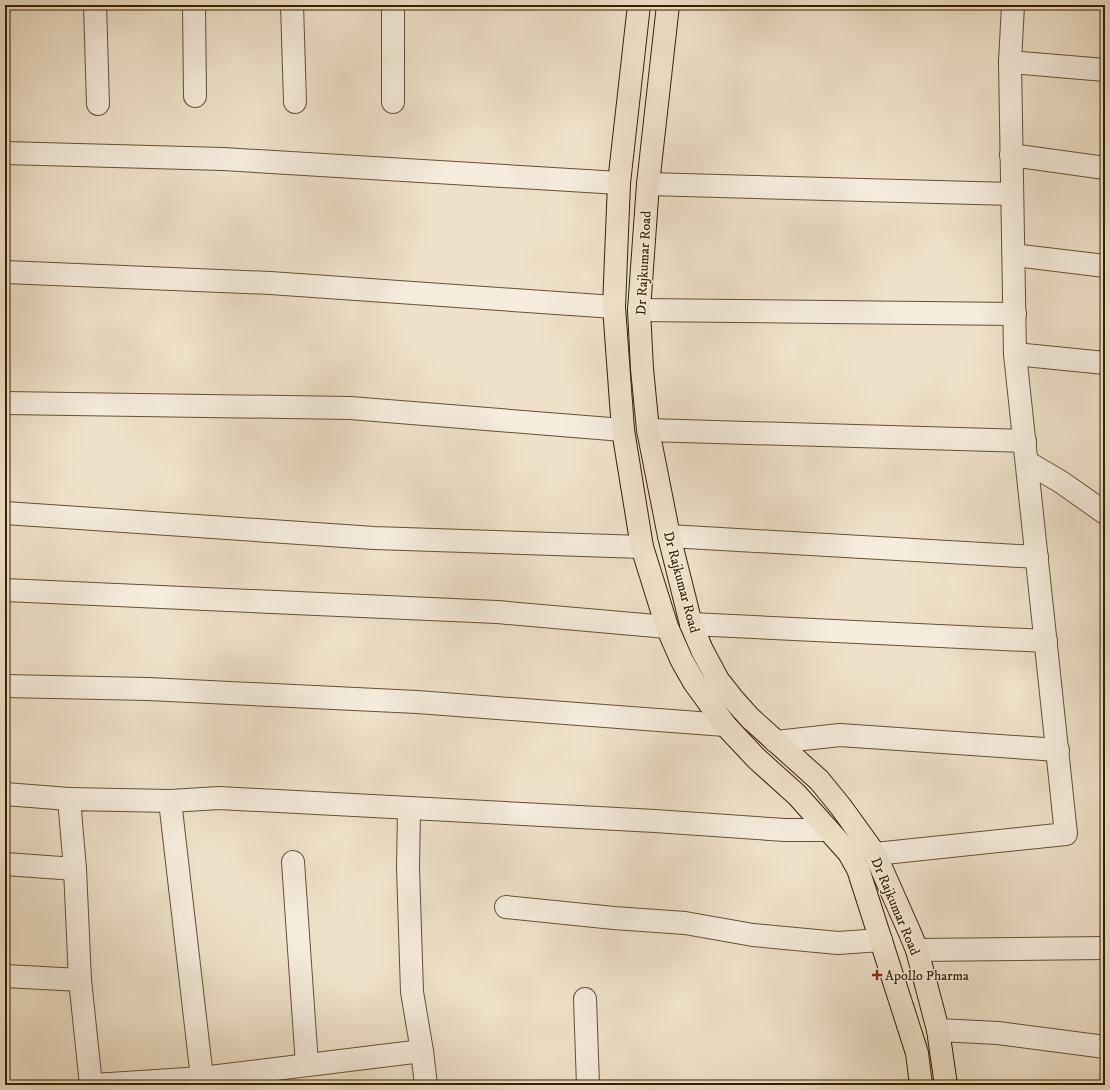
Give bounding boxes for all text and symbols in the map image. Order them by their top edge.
street label: Dr Rajkumar Road [632,210,656,316]
street label: Dr Rajkumar Road [659,529,703,635]
street label: Dr Rajkumar Road [866,855,924,958]
place label: Apollo Pharma [885,967,969,985]
marker: Apollo Pharma [872,970,882,980]

